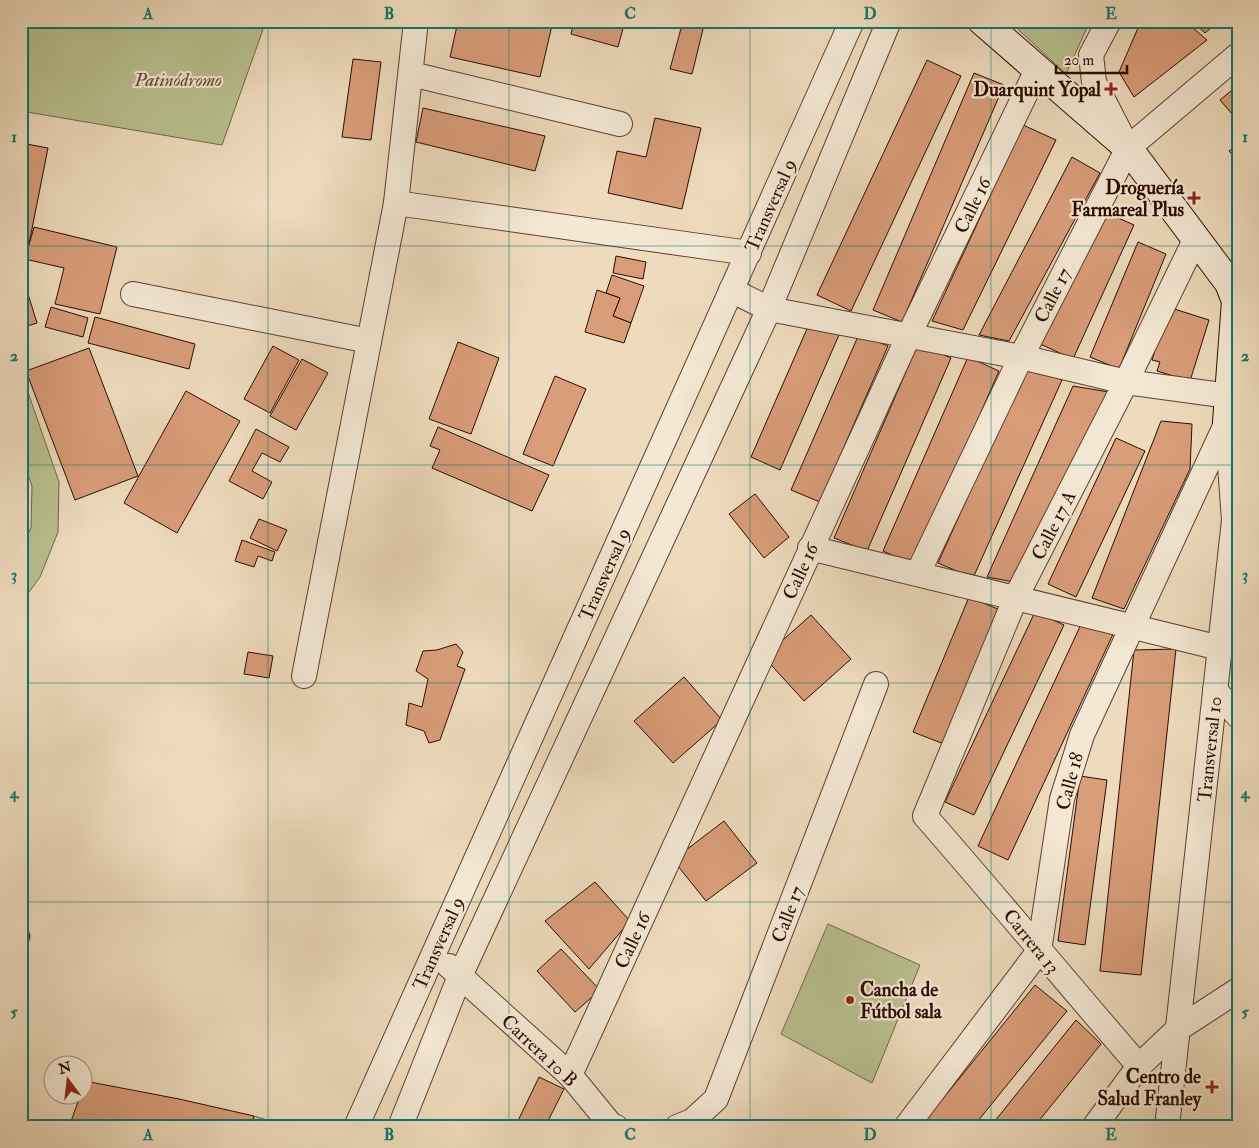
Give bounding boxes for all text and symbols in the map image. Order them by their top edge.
text: A [142,4,154,24]
text: B [384,4,394,24]
text: C [624,4,636,24]
text: D [863,4,877,24]
text: E [1105,4,1117,24]
scale bar [1056,42,1128,74]
text: 20 m [1064,51,1094,70]
park label: Patinódromo [133,68,222,92]
place label: Duarquint Yopal [974,78,1101,103]
marker: Duarquint Yopal [1105,83,1117,95]
text: 1 [11,127,17,147]
text: 1 [1242,127,1248,147]
street label: Transversal 9 [740,155,802,256]
street label: Calle 16 [949,172,997,237]
place label: Droguería Farmareal Plus [1071,176,1185,222]
marker: Droguería Farmareal Plus [1188,192,1200,204]
street label: Calle 17 [1029,264,1077,327]
text: 2 [10,346,18,366]
text: 2 [1241,346,1249,366]
street label: Calle 17 A [1026,487,1082,564]
street label: Transversal 9 [574,524,636,625]
street label: Calle 16 [777,538,825,603]
text: 3 [11,565,17,585]
text: 3 [1242,565,1248,585]
street label: Transversal 10 [1193,695,1227,803]
street label: Calle 18 [1051,750,1089,813]
text: 4 [9,783,20,803]
text: 4 [1240,783,1251,803]
street label: Calle 17 [766,882,810,946]
street label: Transversal 9 [408,893,470,994]
street label: Carrera 13 [998,904,1065,979]
street label: Calle 16 [609,907,657,972]
place label: Cancha de Fútbol sala [860,978,943,1024]
marker: Cancha de Fútbol sala [844,994,856,1006]
text: 5 [10,1002,18,1022]
text: 5 [1241,1002,1249,1022]
street label: Carrera 10 B [496,1009,582,1092]
north arrow [42,1056,92,1106]
text: N [56,1058,73,1078]
place label: Centro de Salud Franley [1097,1065,1202,1112]
marker: Centro de Salud Franley [1205,1080,1219,1094]
text: A [142,1125,154,1145]
text: B [384,1125,394,1145]
text: C [624,1125,636,1145]
text: D [863,1125,877,1145]
text: E [1105,1125,1117,1145]

